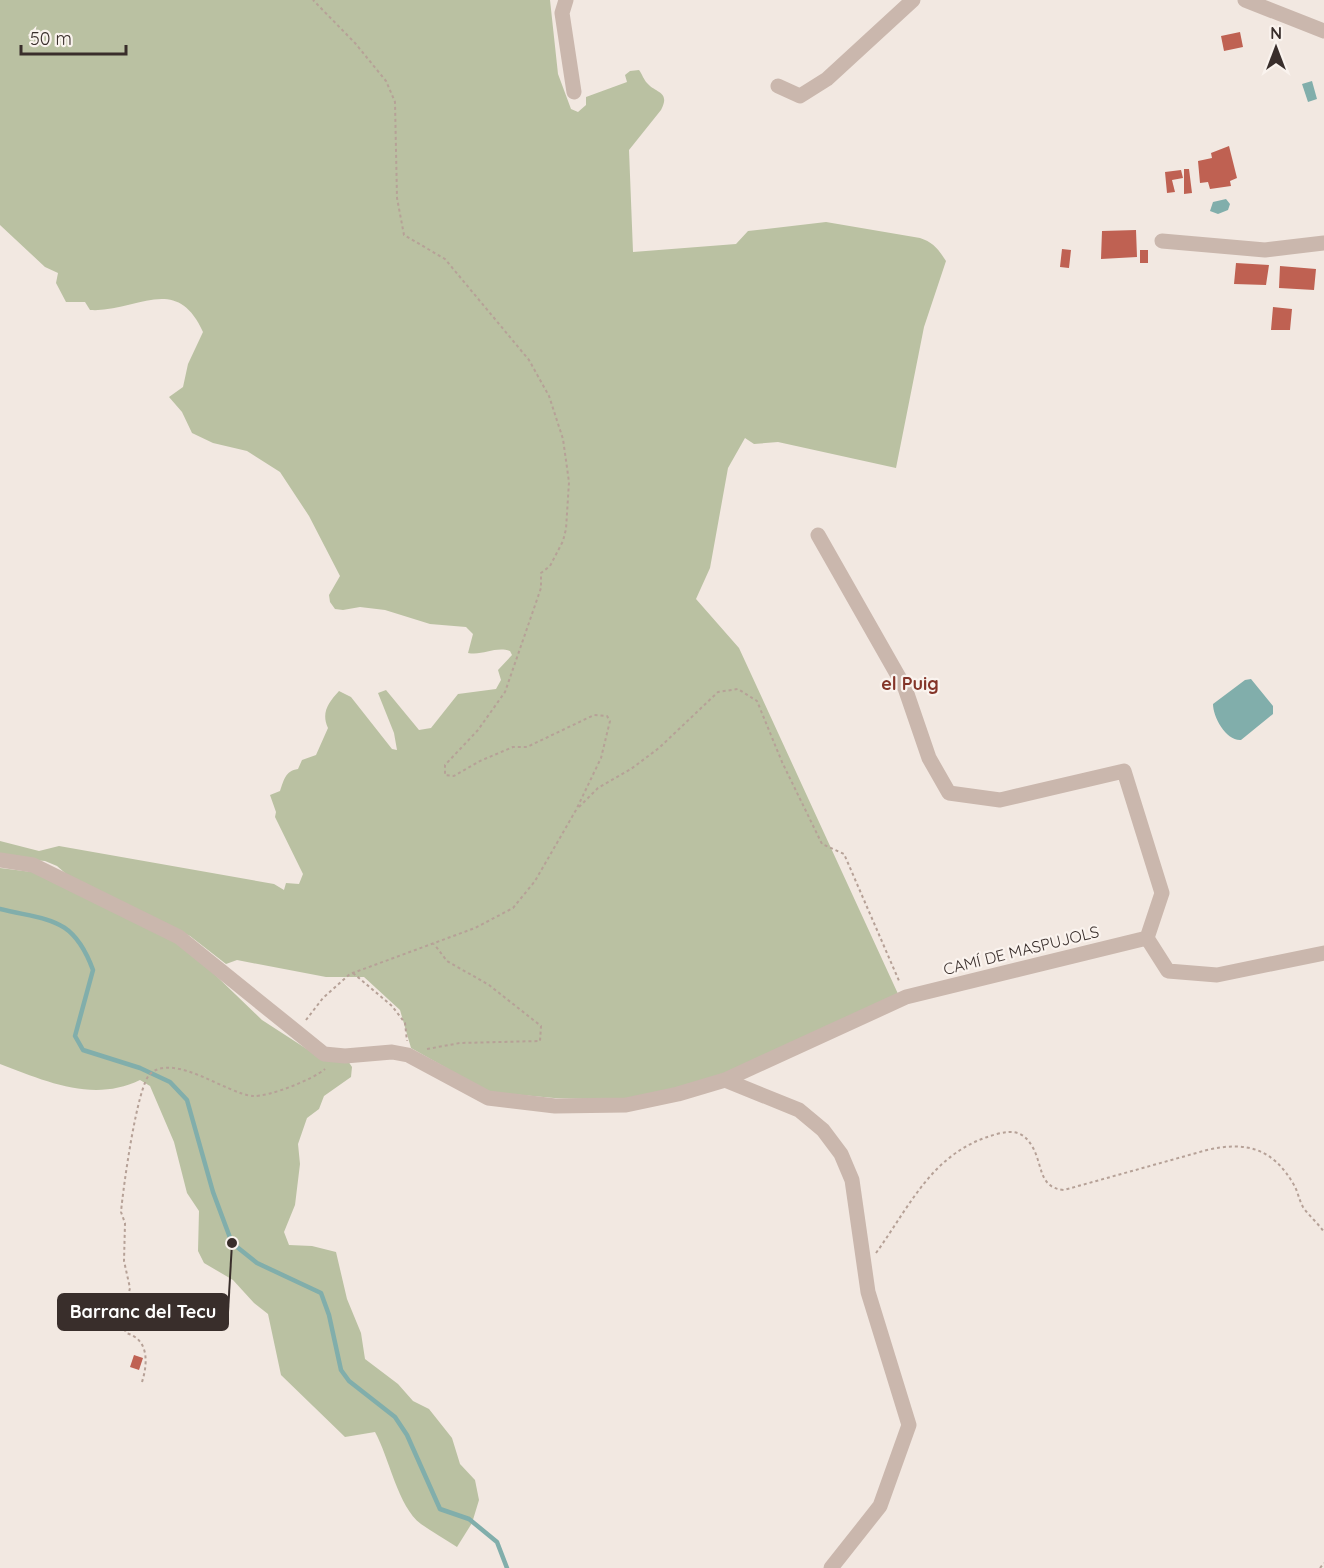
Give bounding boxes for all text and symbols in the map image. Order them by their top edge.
scale bar [21,18,126,56]
north arrow [1246,18,1306,78]
text: N [1270,23,1282,43]
text: 50 m [30,27,72,50]
district label: el Puig [881,672,939,695]
street label: CAMÍ DE MASPUJOLS [941,921,1101,979]
callout: Barranc del Tecu [58,1294,228,1330]
text: Barranc del Tecu [70,1300,216,1323]

